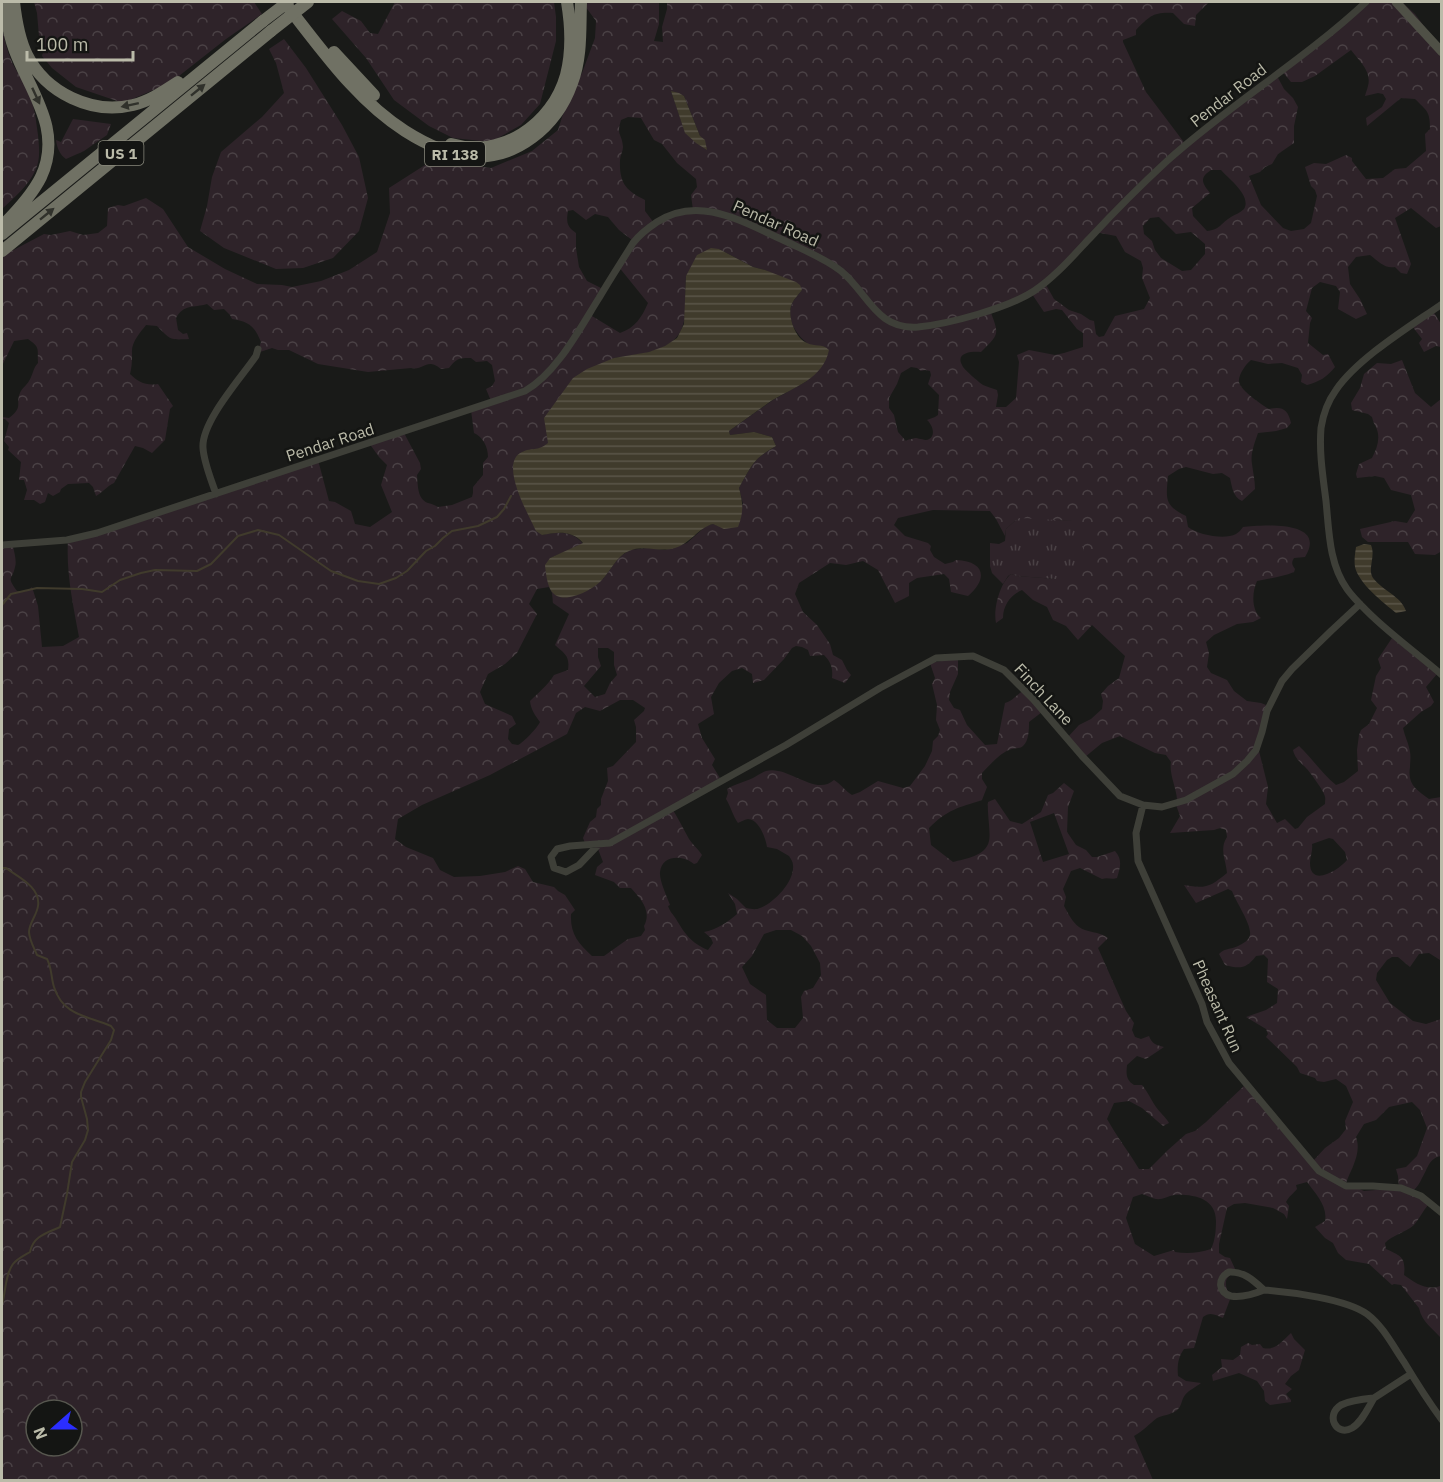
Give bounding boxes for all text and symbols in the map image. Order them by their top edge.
scale bar [27,24,134,62]
text: 100 m [36,33,88,56]
street label: Pendar Road [1186,59,1270,131]
one-way arrow [190,84,206,97]
one-way arrow [31,88,40,105]
one-way arrow [120,101,139,110]
road number: US 1 [98,141,144,165]
road number: RI 138 [425,142,485,166]
street label: Pendar Road [730,195,822,251]
one-way arrow [39,207,55,220]
street label: Pendar Road [283,418,377,466]
street label: Finch Lane [1010,659,1078,729]
street label: Pheasant Run [1189,957,1247,1055]
north arrow [24,1398,84,1458]
text: N [29,1424,51,1442]

